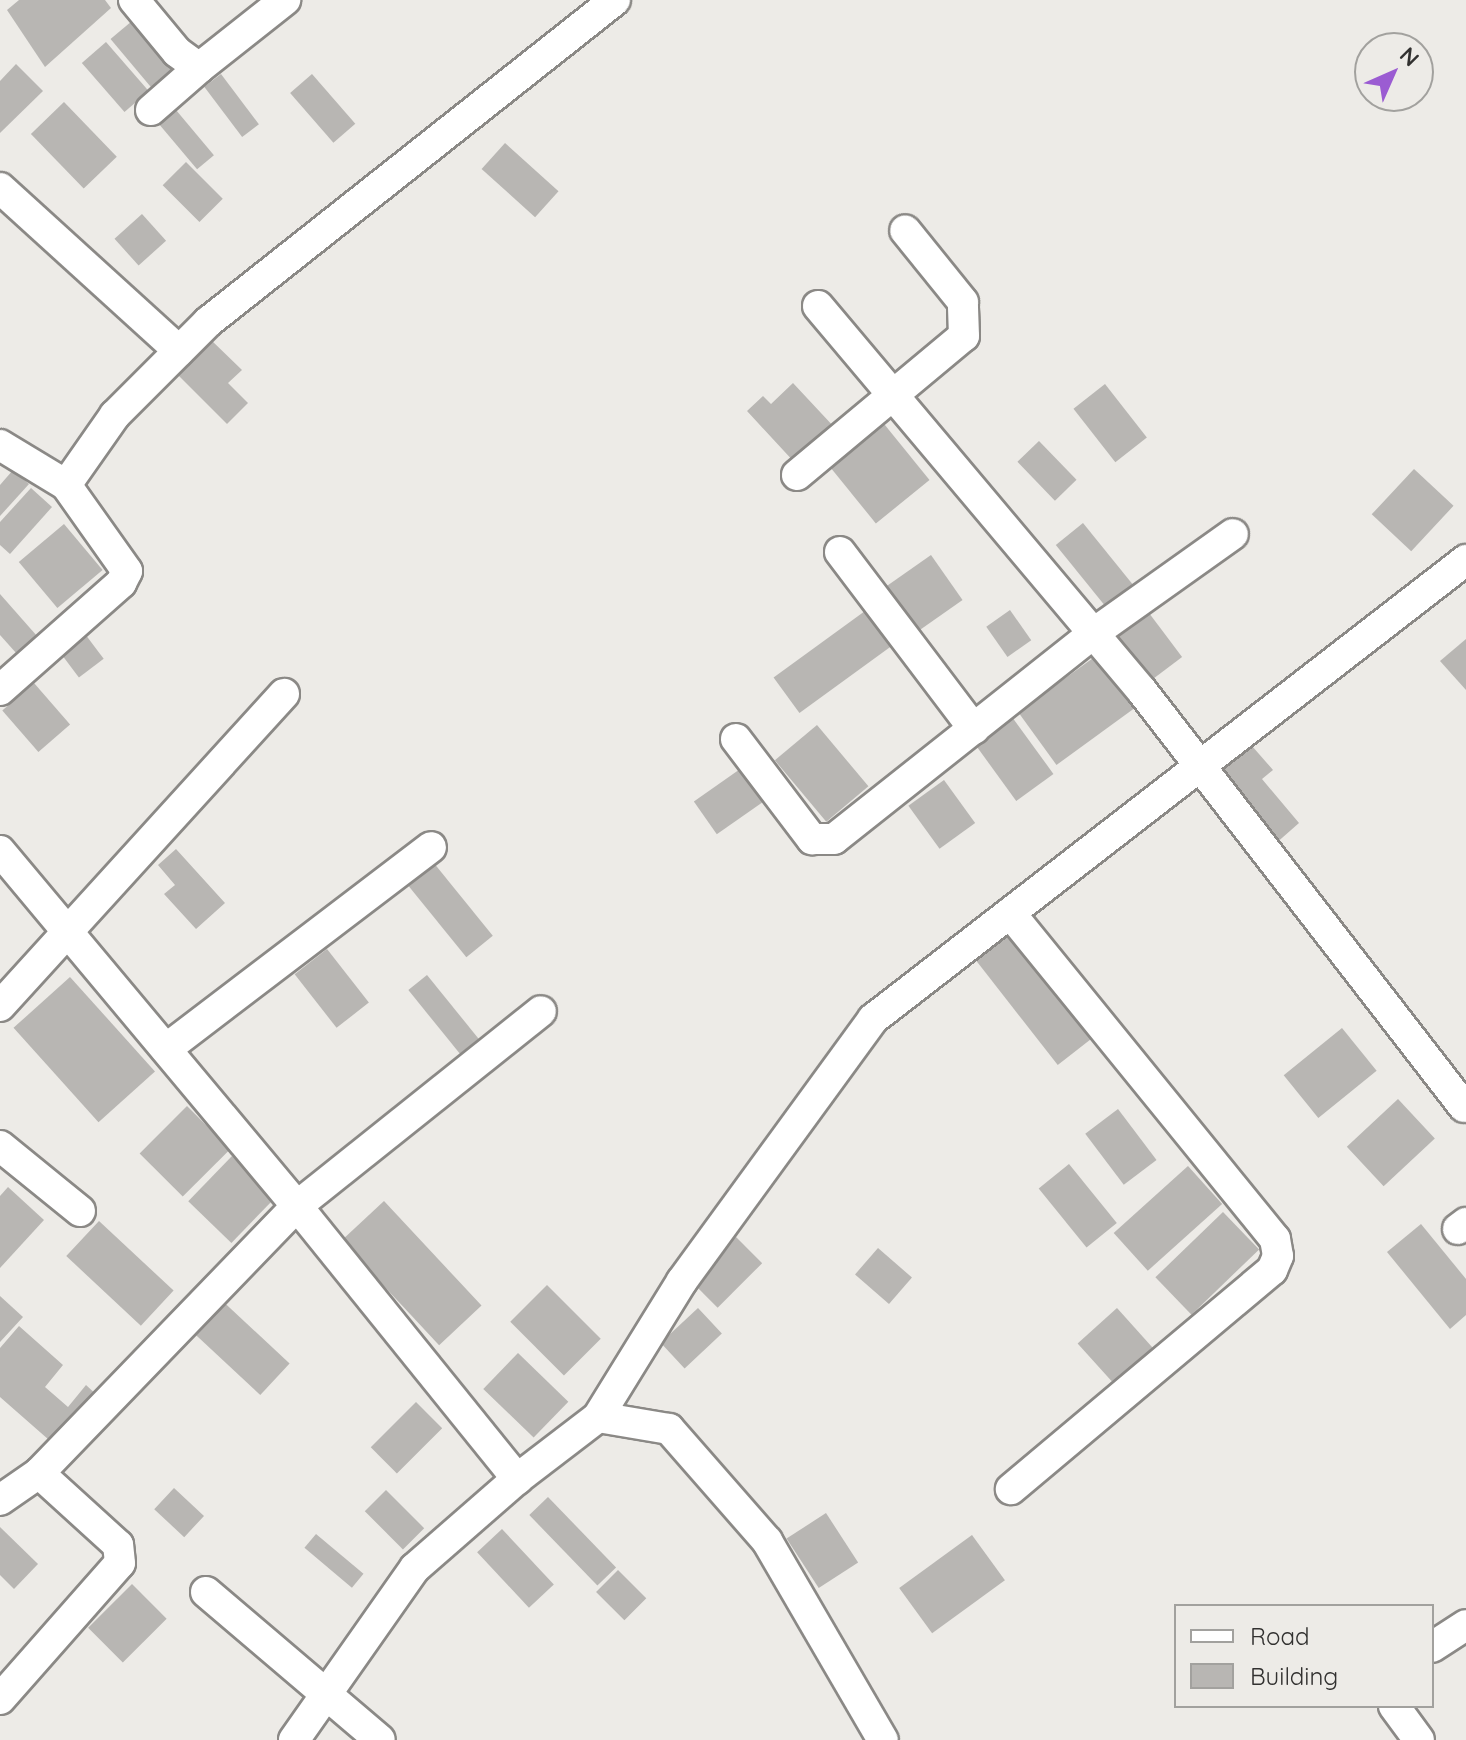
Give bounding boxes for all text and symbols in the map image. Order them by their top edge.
north arrow [1354,32,1434,112]
text: N [1394,41,1425,72]
legend [1174,1604,1434,1708]
text: Road [1250,1621,1310,1651]
text: Building [1250,1661,1338,1691]

